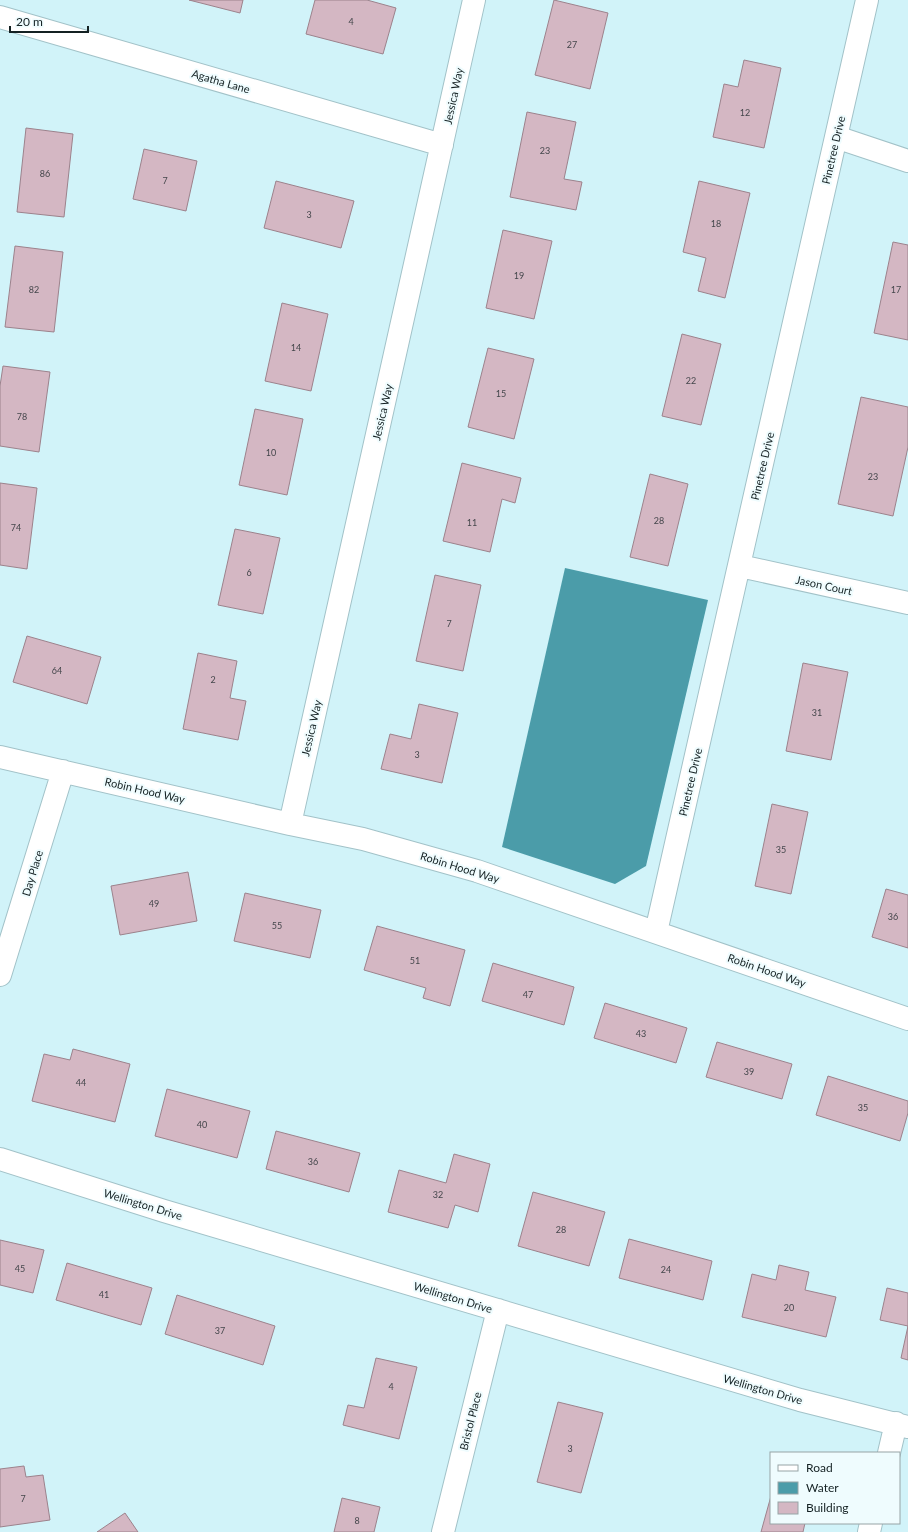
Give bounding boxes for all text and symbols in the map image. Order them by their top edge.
scale bar [10,8,88,34]
text: 20 m [16,14,43,29]
house number: 4 [348,16,354,27]
house number: 27 [567,39,577,50]
street label: Agatha Lane [190,66,252,96]
street label: Jessica Way [441,66,465,126]
house number: 12 [740,107,750,118]
street label: Pinetree Drive [819,114,847,185]
house number: 23 [540,145,550,156]
house number: 86 [40,168,50,179]
house number: 7 [162,175,168,186]
house number: 3 [306,209,312,220]
house number: 18 [711,218,721,229]
house number: 19 [514,270,524,281]
house number: 82 [29,284,39,295]
house number: 17 [891,284,901,295]
house number: 14 [291,342,301,353]
house number: 22 [686,375,696,386]
street label: Jessica Way [369,382,395,442]
house number: 15 [496,388,506,399]
house number: 78 [17,411,27,422]
street label: Pinetree Drive [748,430,776,501]
house number: 10 [266,447,276,458]
house number: 23 [868,471,878,482]
house number: 28 [654,515,664,526]
house number: 11 [467,517,477,528]
house number: 74 [11,522,21,533]
house number: 6 [246,567,252,578]
street label: Jason Court [795,573,853,597]
house number: 7 [446,618,452,629]
house number: 64 [52,665,62,676]
house number: 2 [210,674,216,685]
street label: Jessica Way [298,698,324,758]
house number: 31 [812,707,822,718]
street label: Pinetree Drive [676,746,704,817]
house number: 3 [414,749,420,760]
street label: Robin Hood Way [104,774,187,806]
house number: 35 [776,844,786,855]
street label: Day Place [19,848,45,898]
street label: Robin Hood Way [419,849,501,885]
house number: 49 [149,898,159,909]
house number: 36 [888,911,898,922]
house number: 55 [272,920,282,931]
street label: Robin Hood Way [726,951,808,990]
house number: 51 [410,955,420,966]
house number: 47 [523,989,533,1000]
house number: 43 [636,1028,646,1039]
house number: 39 [744,1066,754,1077]
house number: 44 [76,1077,86,1088]
house number: 35 [858,1102,868,1113]
house number: 40 [197,1119,207,1130]
house number: 36 [308,1156,318,1167]
street label: Wellington Drive [102,1186,184,1222]
house number: 32 [433,1189,443,1200]
house number: 28 [556,1224,566,1235]
house number: 45 [15,1263,25,1274]
house number: 24 [661,1264,671,1275]
street label: Wellington Drive [412,1279,494,1315]
house number: 41 [99,1289,109,1300]
house number: 20 [784,1302,794,1313]
house number: 37 [215,1325,225,1336]
street label: Wellington Drive [722,1372,804,1407]
house number: 4 [388,1381,394,1392]
street label: Bristol Place [456,1390,484,1451]
house number: 3 [567,1443,573,1454]
legend [770,1452,900,1524]
text: Road [806,1460,833,1475]
text: Water [806,1480,839,1495]
house number: 7 [20,1493,26,1504]
text: Building [806,1500,849,1515]
house number: 8 [354,1515,360,1526]

